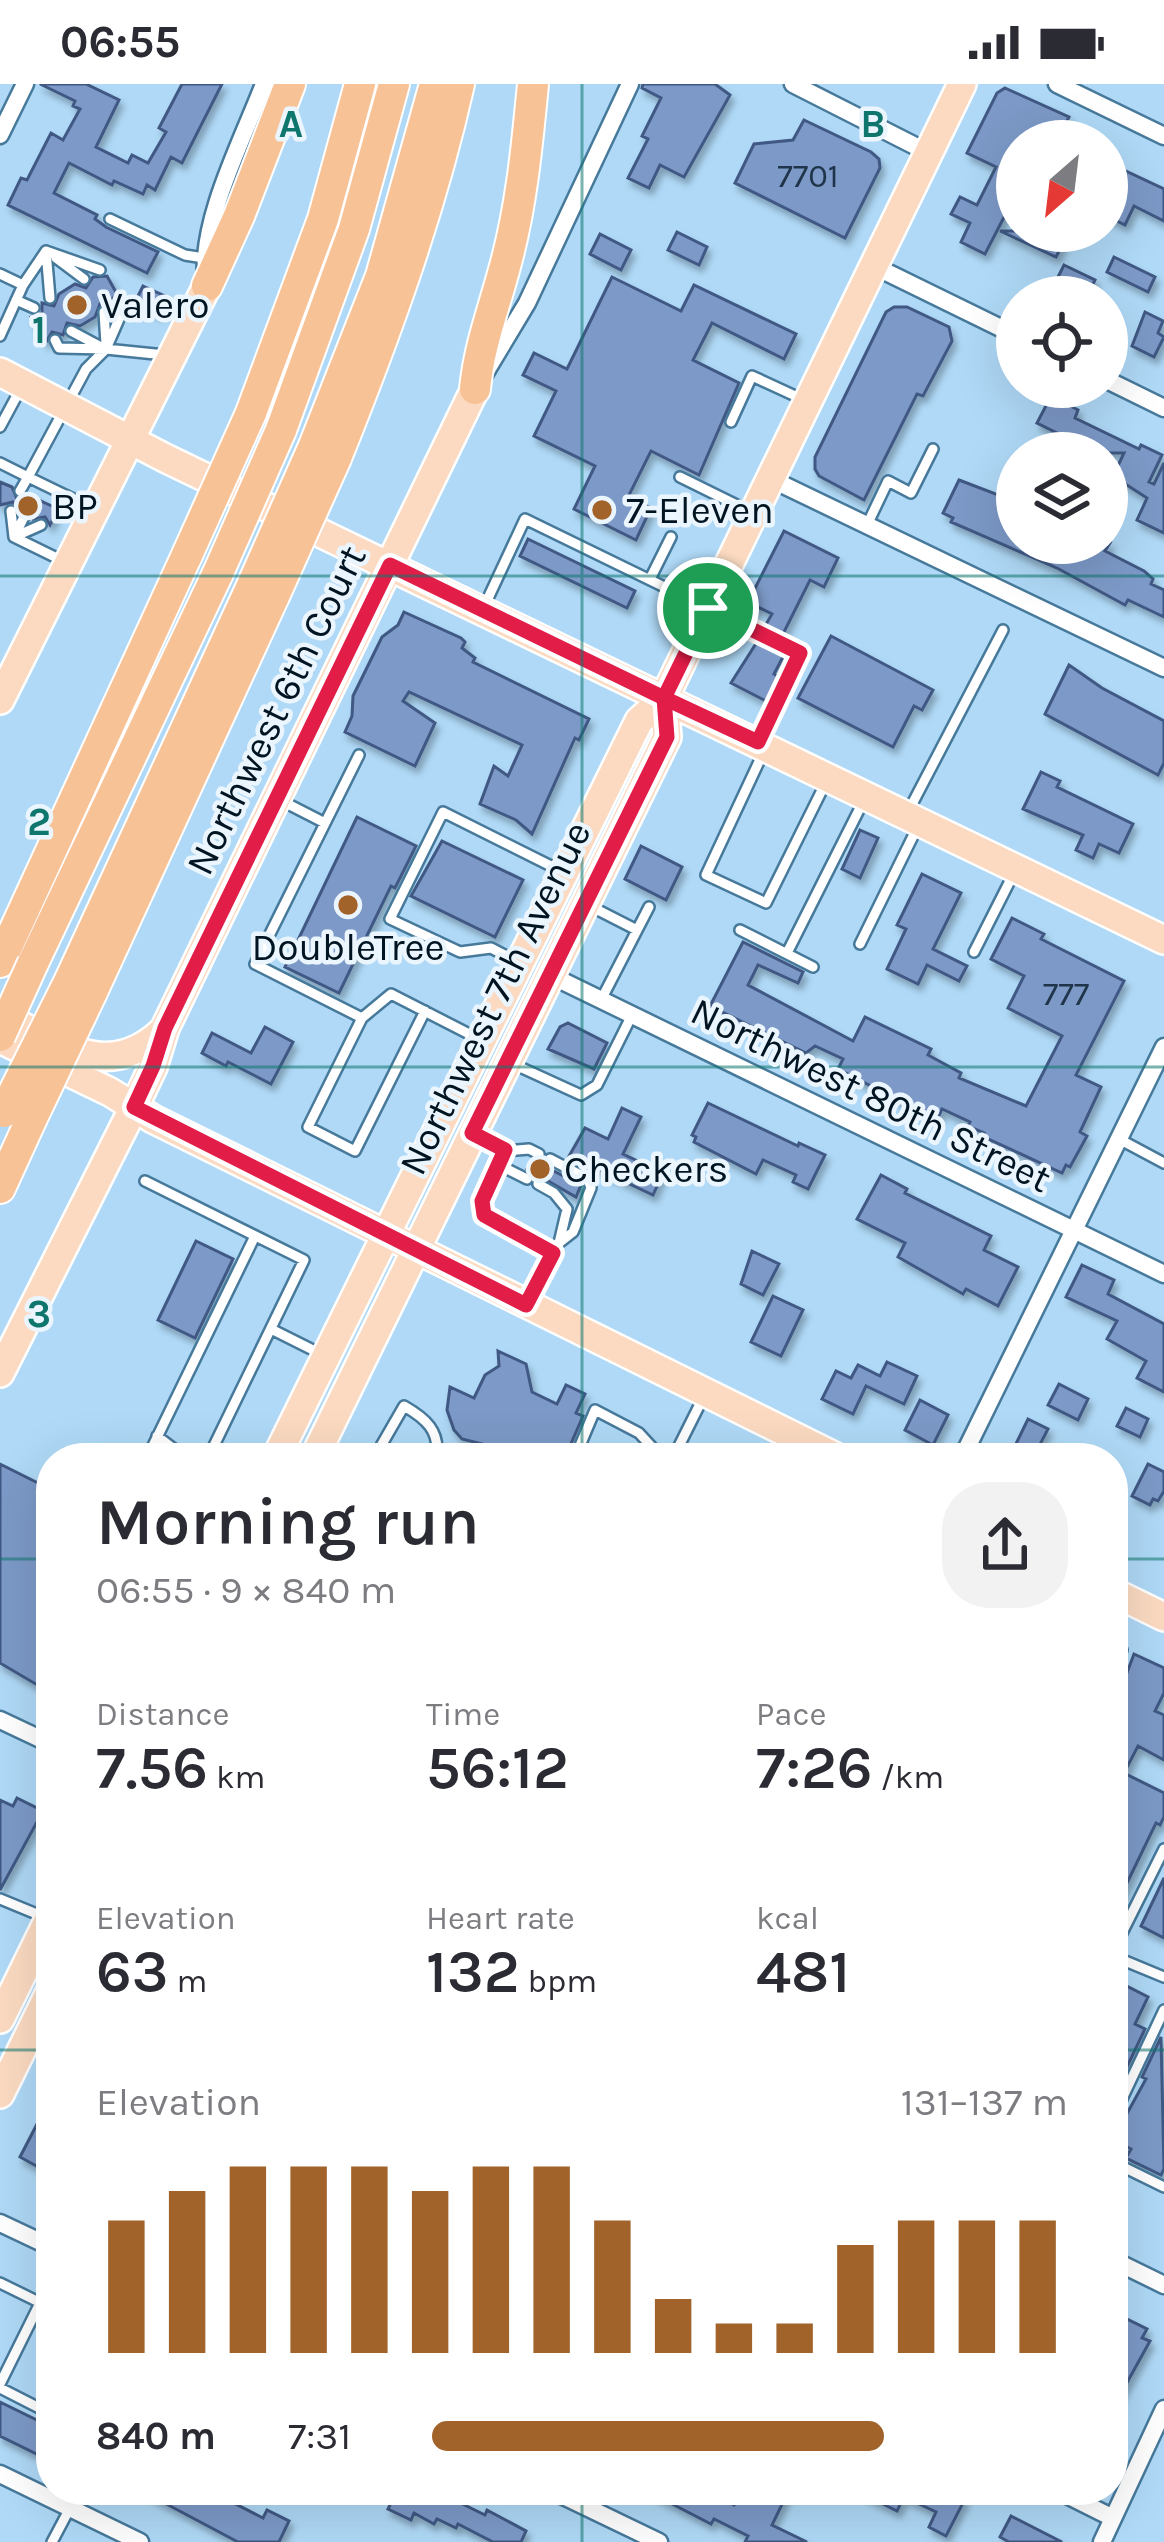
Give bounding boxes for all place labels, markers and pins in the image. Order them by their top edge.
place label: Valero [101,282,210,328]
marker: Valero [64,292,90,318]
place label: BP [52,483,98,529]
place label: 7-Eleven [626,487,774,533]
marker: BP [15,493,41,519]
marker: 7-Eleven [589,497,615,523]
pin [657,557,759,659]
marker: DoubleTree [335,892,361,918]
place label: DoubleTree [251,924,445,970]
place label: Checkers [564,1146,728,1192]
marker: Checkers [527,1156,553,1182]

